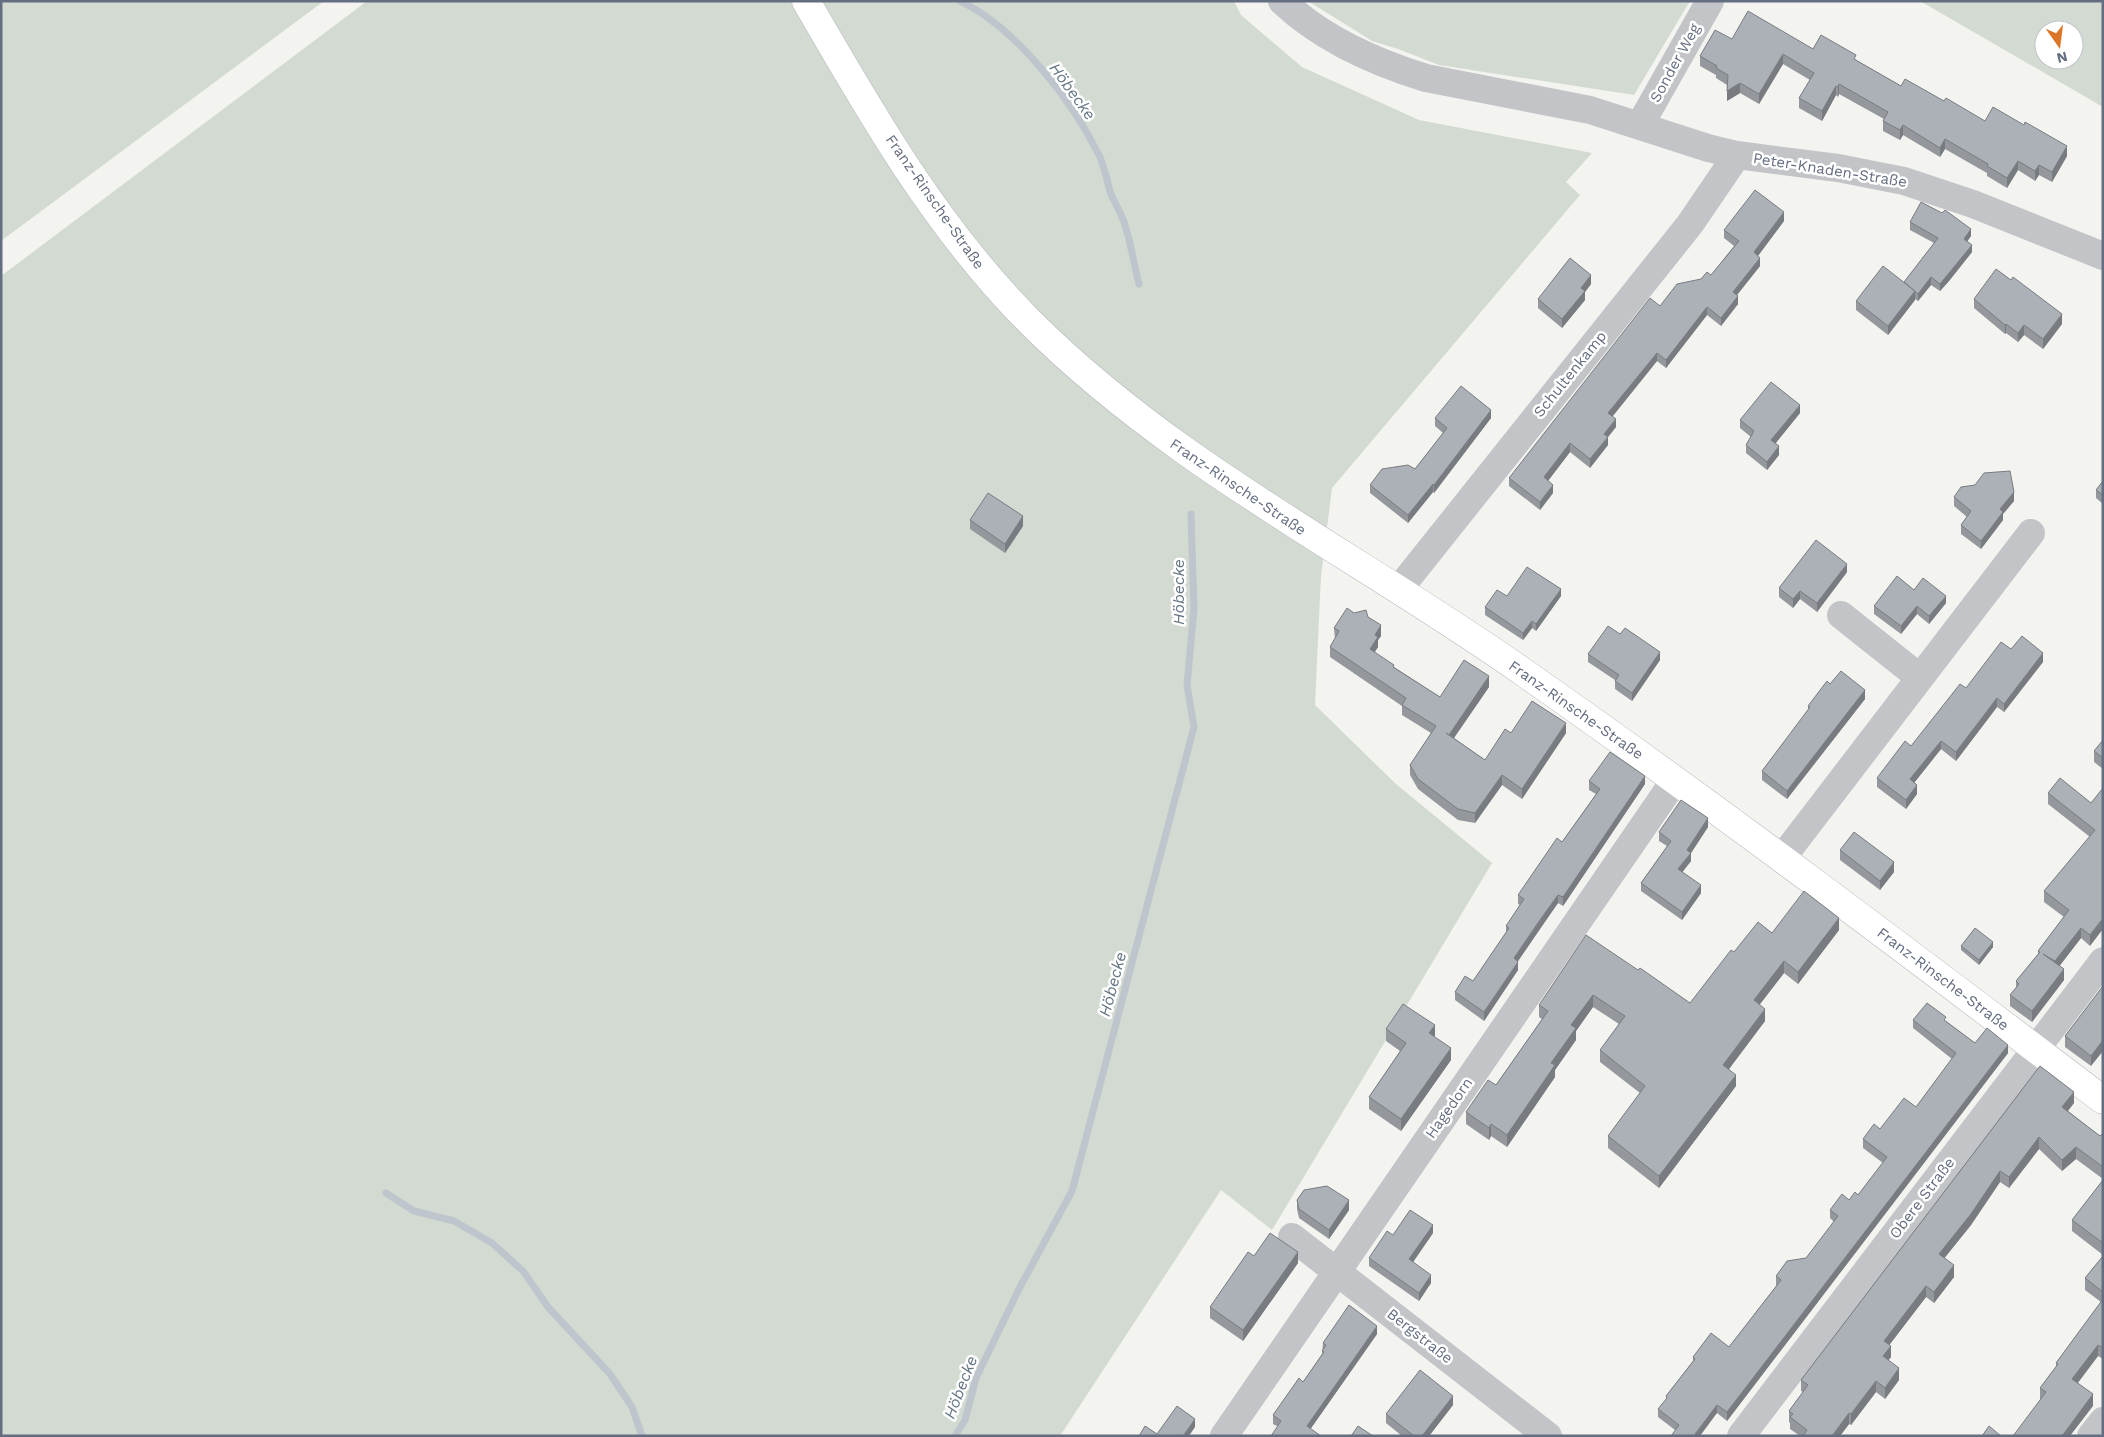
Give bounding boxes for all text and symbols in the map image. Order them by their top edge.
north arrow [2034,20,2084,70]
street label: Sonder Weg [1646,21,1704,105]
text: N [2055,49,2069,67]
water label: Höbecke [1046,59,1100,124]
street label: Franz-Rinsche-Straße [882,131,988,273]
street label: Peter-Knaden-Straße [1752,149,1908,191]
street label: Schultenkamp [1530,327,1610,421]
street label: Franz-Rinsche-Straße [1167,435,1309,539]
water label: Höbecke [1169,559,1188,625]
street label: Franz-Rinsche-Straße [1505,657,1647,763]
street label: Franz-Rinsche-Straße [1874,924,2012,1034]
water label: Höbecke [1095,950,1130,1018]
street label: Hagedorn [1422,1074,1476,1142]
street label: Obere Straße [1886,1154,1958,1242]
street label: Bergstraße [1383,1305,1457,1367]
water label: Höbecke [940,1353,981,1421]

